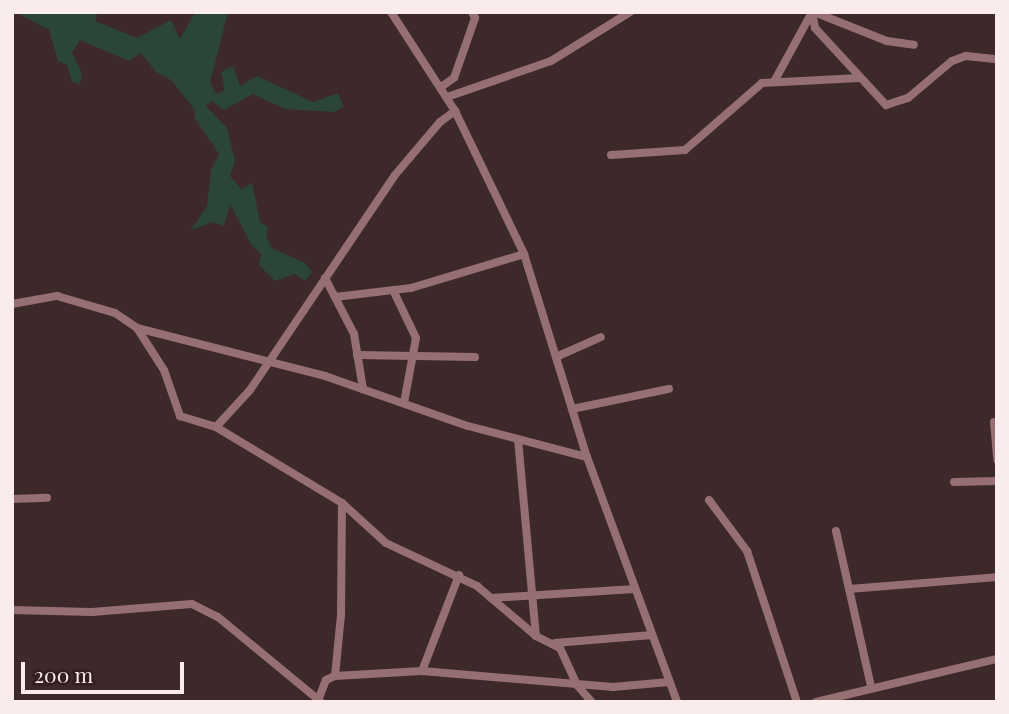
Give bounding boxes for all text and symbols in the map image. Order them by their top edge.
scale bar [24,648,187,692]
text: 200 m [34,660,93,688]

